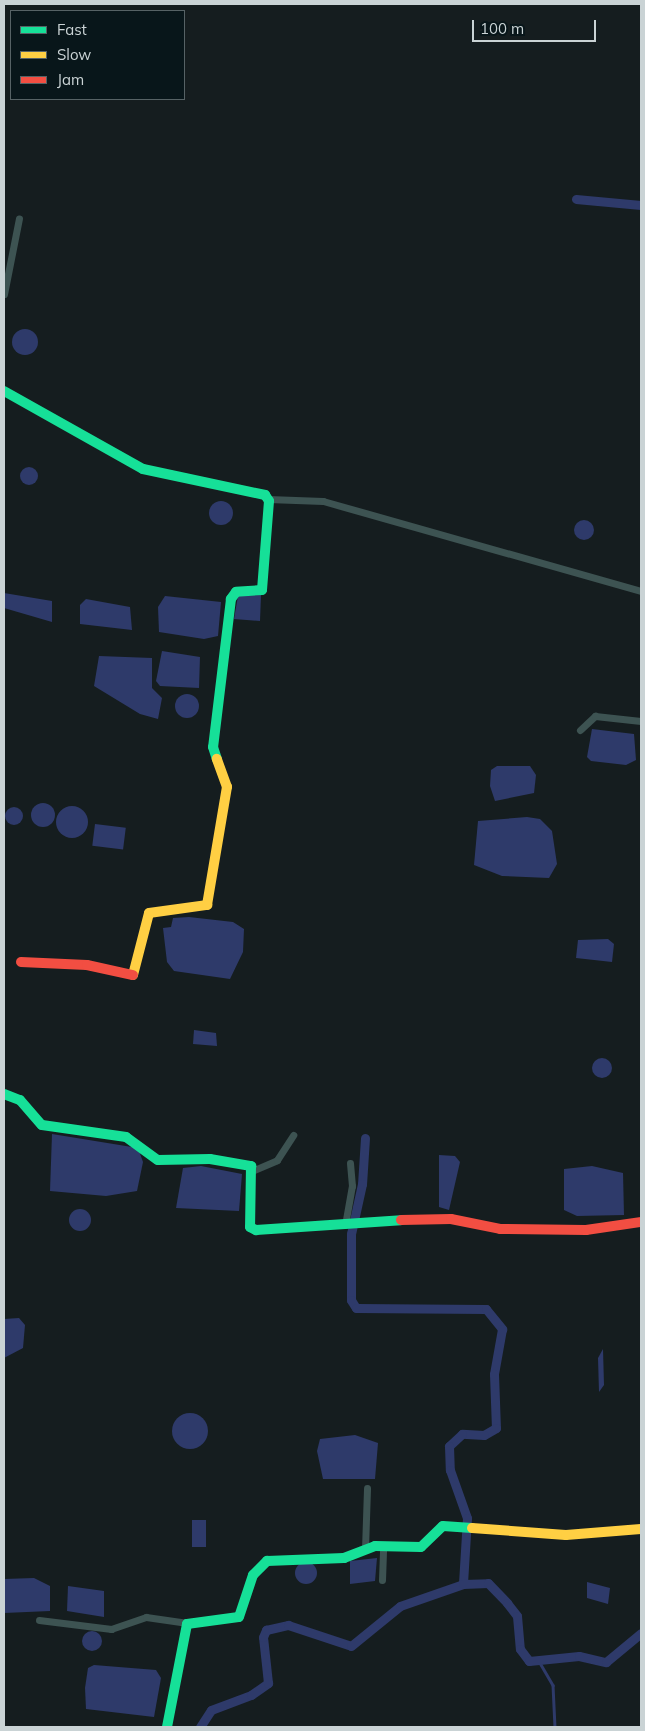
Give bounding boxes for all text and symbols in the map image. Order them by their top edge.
legend [10,10,185,100]
scale bar [475,10,599,42]
text: 100 m [480,19,524,38]
text: Fast [57,20,87,39]
text: Slow [57,45,91,64]
text: Jam [57,70,84,89]

